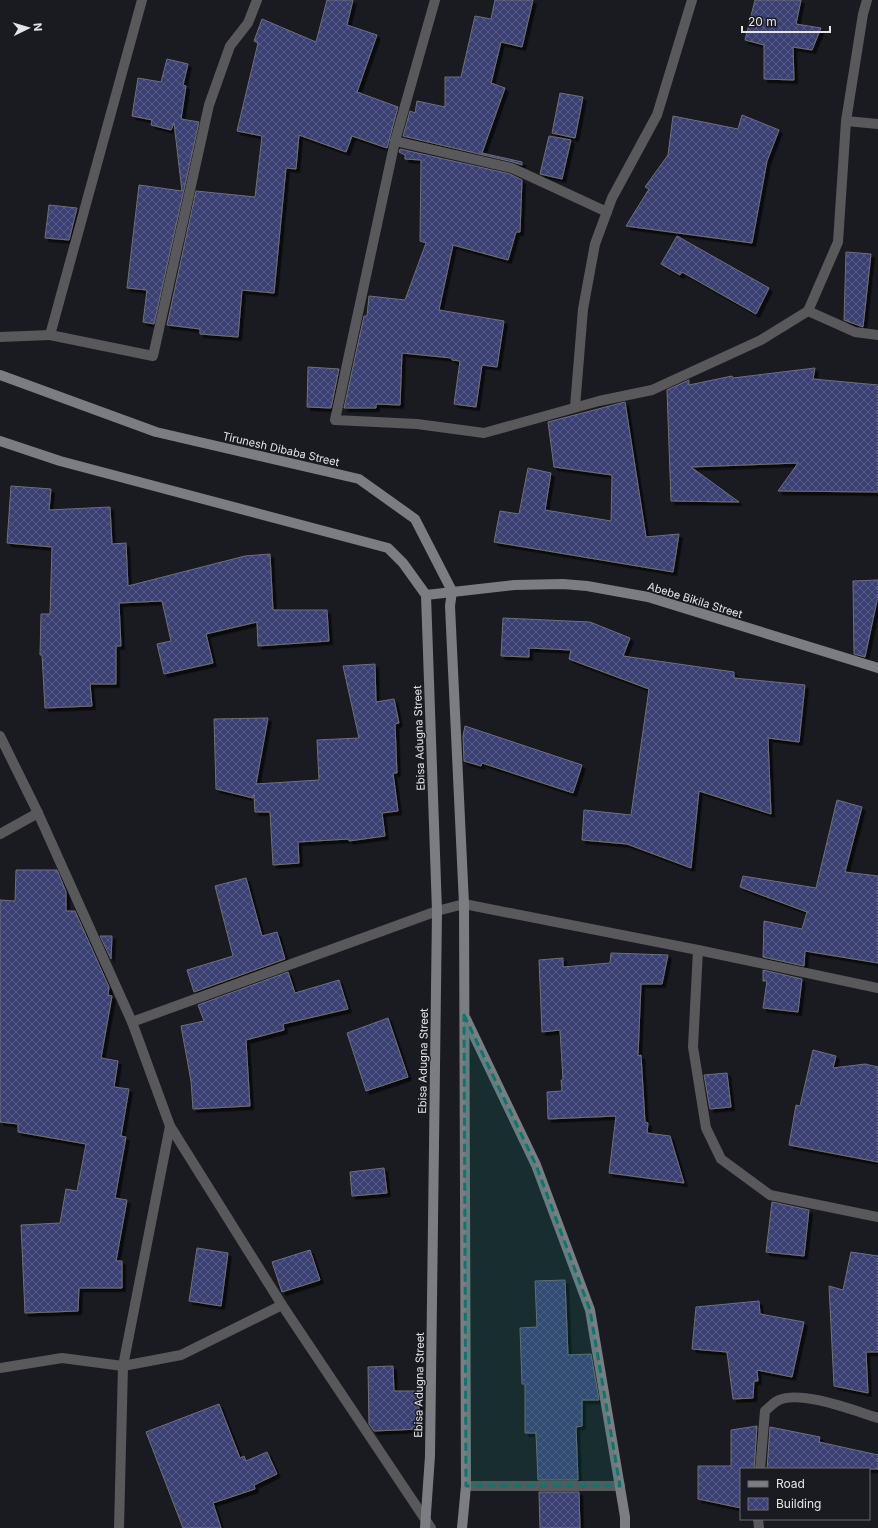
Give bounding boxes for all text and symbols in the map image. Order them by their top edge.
north arrow [8,8,48,48]
scale bar [742,8,830,34]
text: 20 m [748,14,777,29]
text: N [31,22,45,32]
street label: Tirunesh Dibaba Street [221,429,341,469]
street label: Abebe Bikila Street [646,579,745,621]
street label: Ebisa Adugna Street [410,685,428,791]
street label: Ebisa Adugna Street [415,1008,431,1114]
street label: Ebisa Adugna Street [411,1332,427,1438]
legend [740,1468,870,1520]
text: Road [776,1476,805,1491]
text: Building [776,1496,821,1511]

